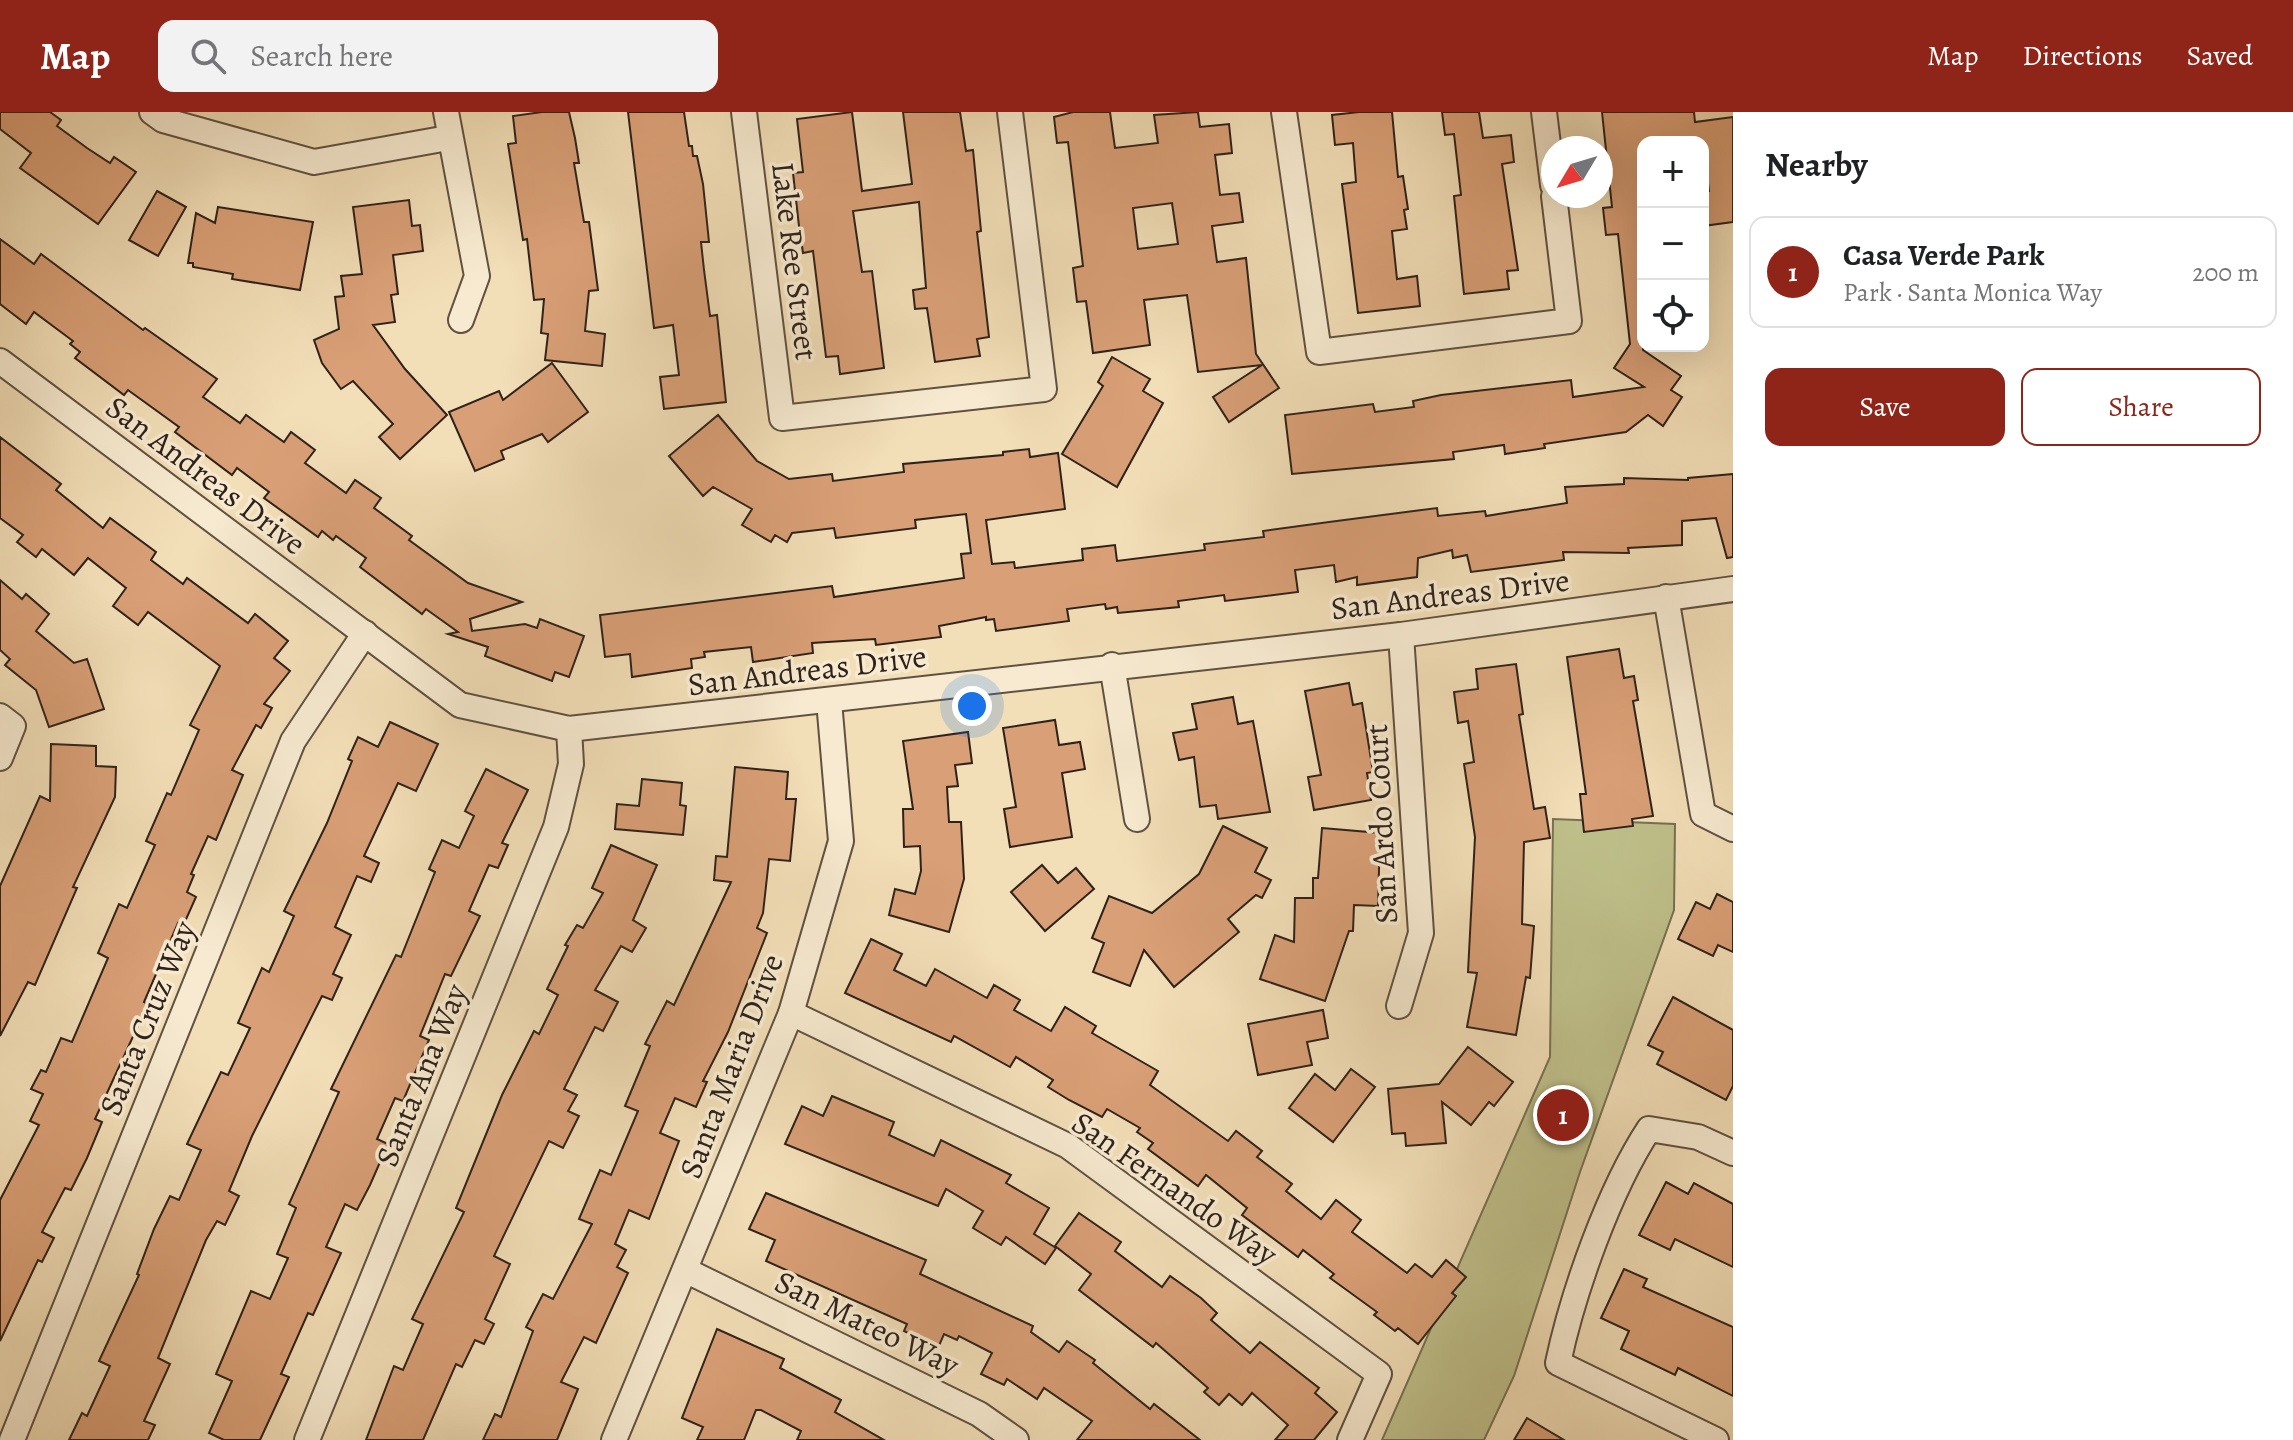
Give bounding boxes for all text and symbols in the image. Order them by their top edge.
search box [158,20,718,92]
text: Map [40,30,110,82]
icon: search [186,34,230,78]
text: Search here [250,36,393,76]
text: Map [1927,37,1978,75]
text: Directions [2022,37,2143,75]
text: Saved [2187,37,2253,75]
north arrow [1541,136,1613,208]
map controls [1637,136,1709,352]
button: + [1637,136,1709,208]
text: Nearby [1765,141,1868,188]
street label: Lake Ree Street [761,159,829,363]
button: − [1637,208,1709,280]
text: Casa Verde Park [1843,235,2044,275]
text: 1 [1788,255,1798,290]
text: 200 m [2192,255,2259,290]
text: Park · Santa Monica Way [1843,275,2102,310]
button: locate [1637,280,1709,352]
button: Save [1765,368,2005,446]
button: Share [2021,368,2261,446]
street label: San Andreas Drive [97,385,315,565]
street label: San Andreas Drive [1328,558,1572,630]
street label: San Andreas Drive [685,634,929,706]
your location [952,686,992,726]
street label: San Ardo Court [1354,723,1408,925]
street label: Santa Cruz Way [88,913,206,1122]
street label: Santa Maria Drive [668,948,794,1184]
street label: Santa Ana Way [364,976,478,1173]
pin: 1 [1537,1085,1589,1145]
street label: San Fernando Way [1063,1101,1287,1276]
street label: San Mateo Way [768,1259,967,1387]

